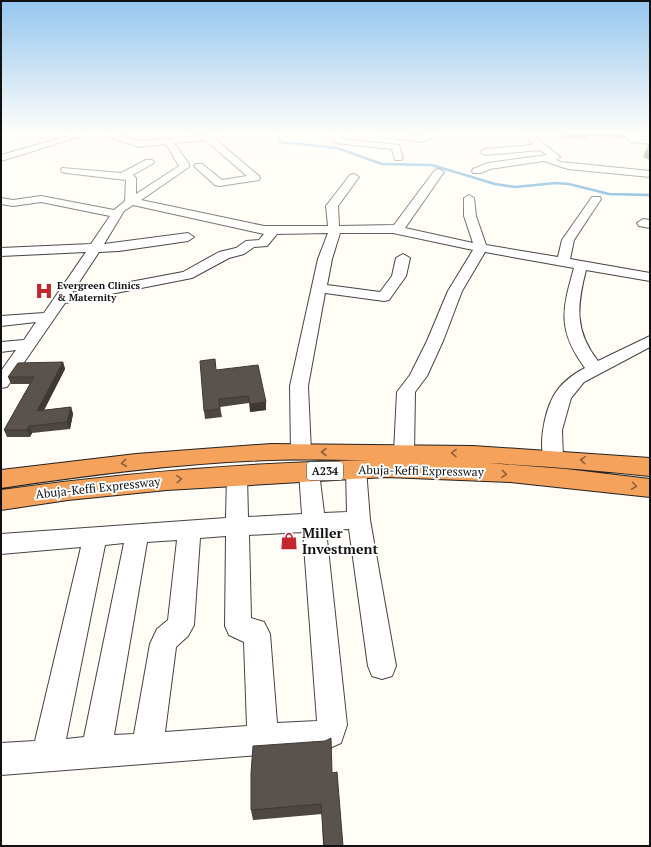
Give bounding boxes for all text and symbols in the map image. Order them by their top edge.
place label: Evergreen Clinics & Maternity [57,279,141,304]
hospital icon: Evergreen Clinics & Maternity [34,281,54,301]
one-way arrow [321,448,327,456]
one-way arrow [451,449,457,457]
one-way arrow [580,456,586,465]
one-way arrow [121,458,127,467]
road number: A234 [307,462,343,480]
street label: Abuja-Keffi Expressway [358,462,485,479]
one-way arrow [501,469,507,478]
street label: Abuja-Keffi Expressway [35,473,162,502]
one-way arrow [176,475,182,484]
one-way arrow [631,481,637,490]
place label: Miller Investment [302,523,378,558]
shop icon: Miller Investment [279,531,299,551]

